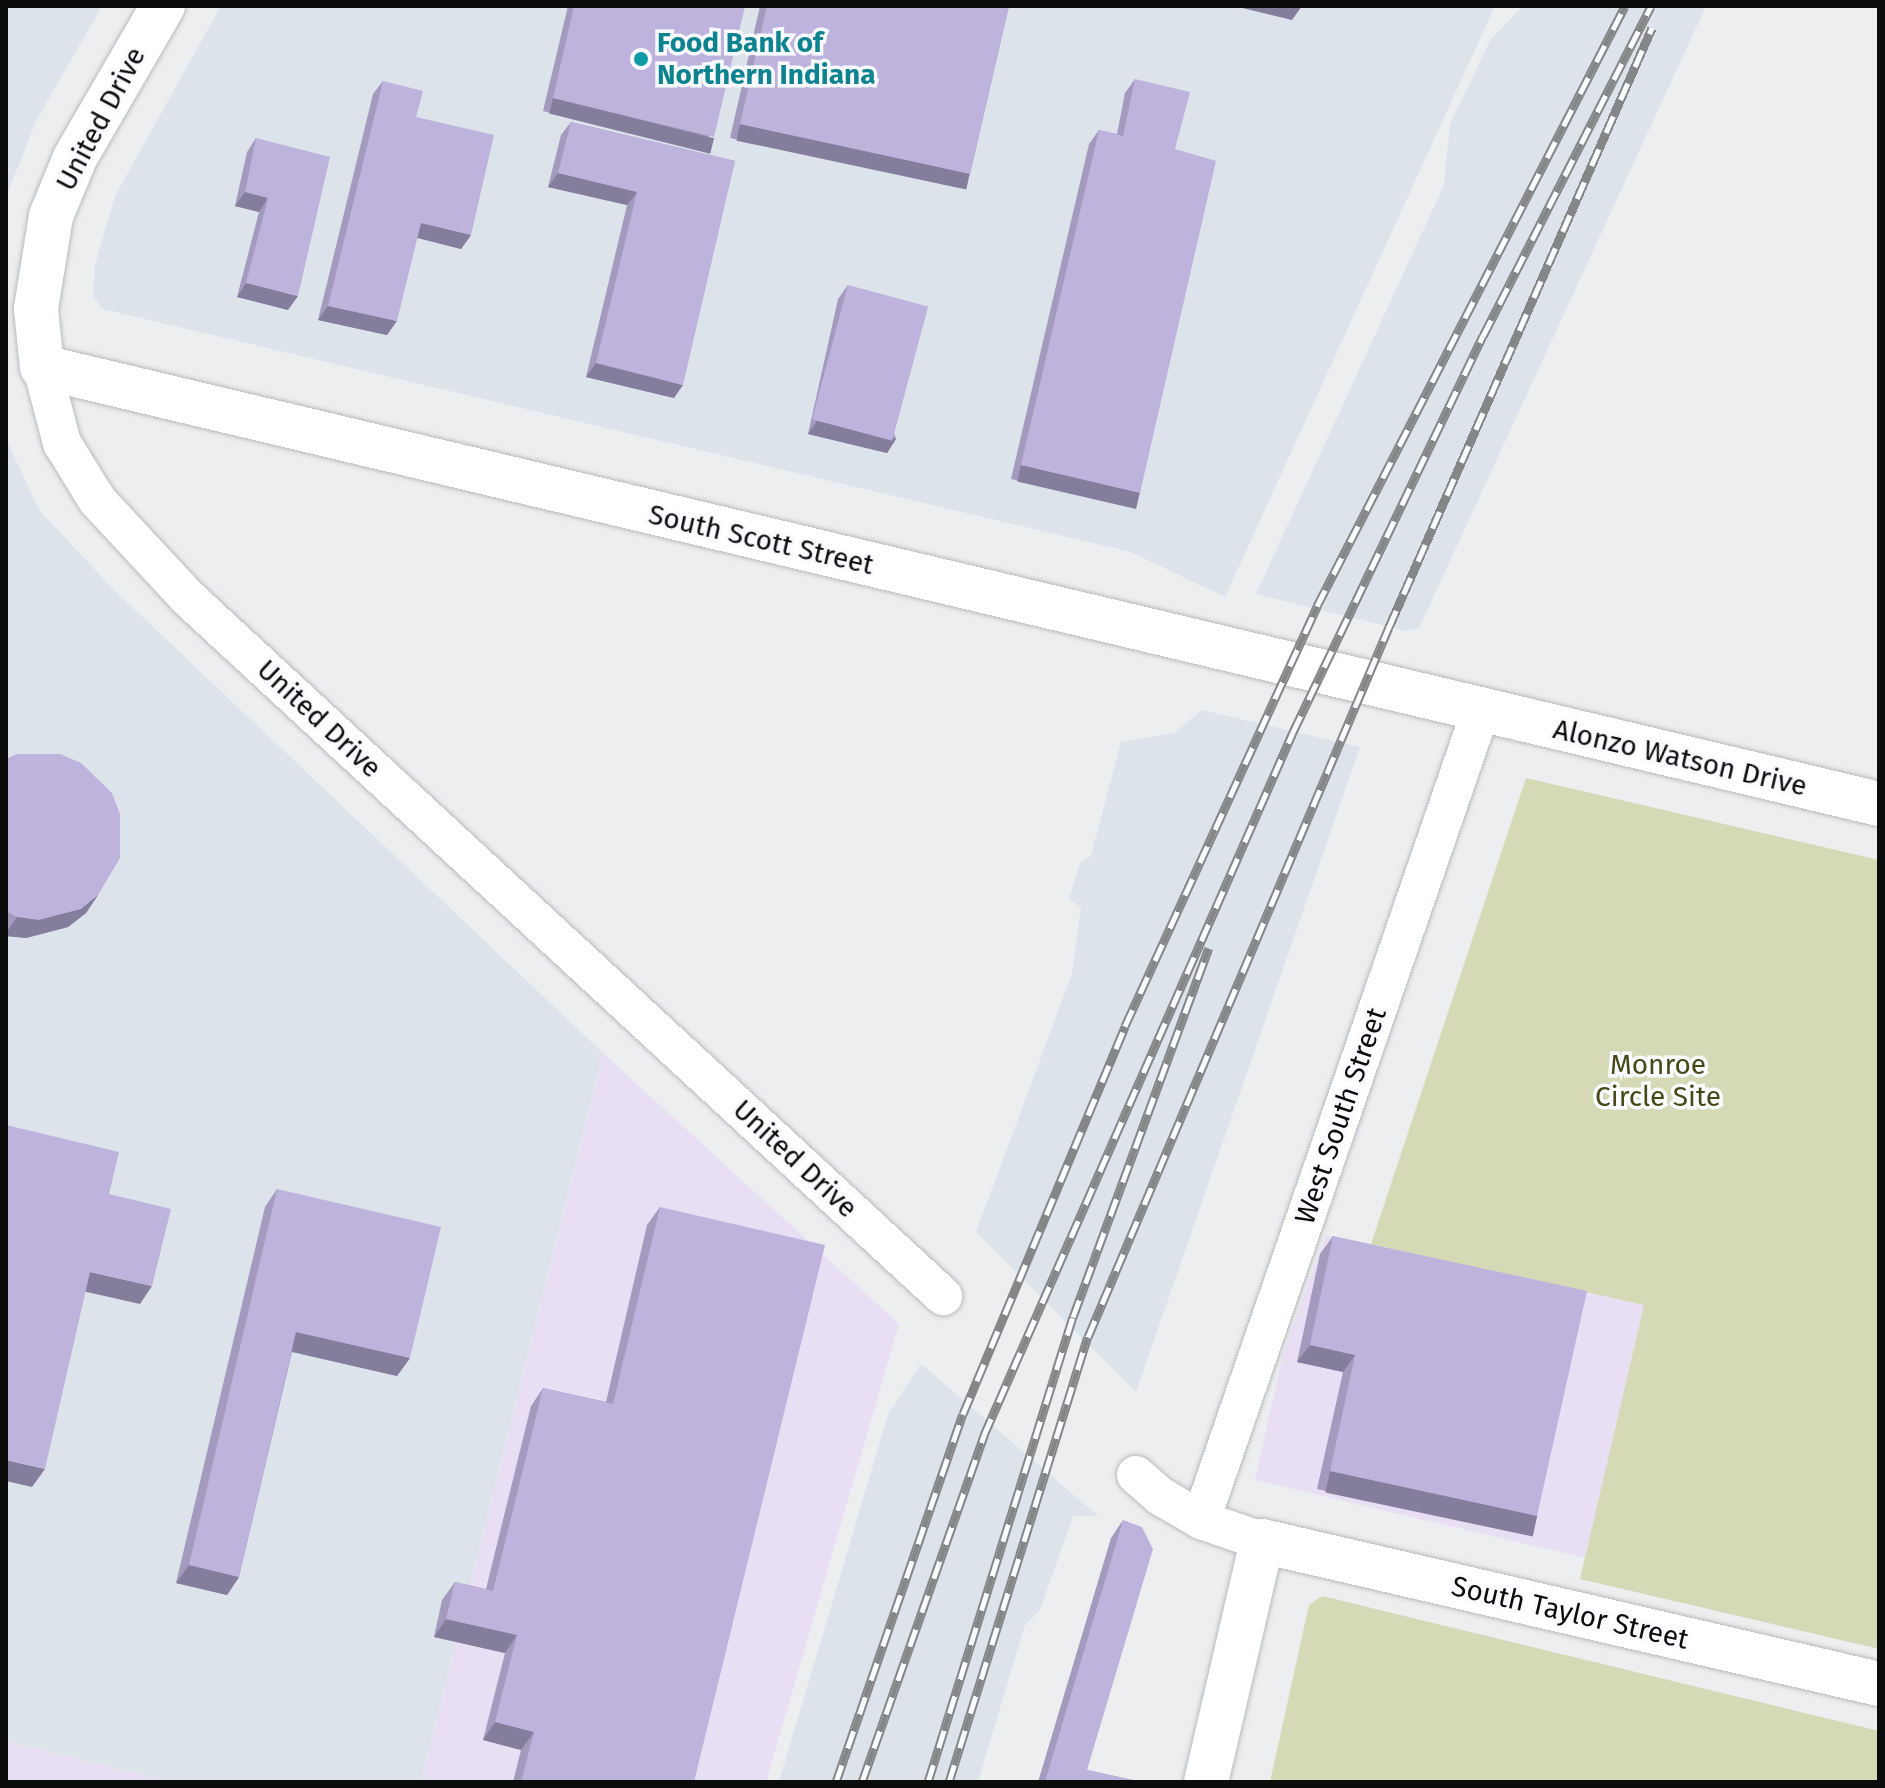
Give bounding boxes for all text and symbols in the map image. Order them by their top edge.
place label: Food Bank of Northern Indiana [657,26,875,92]
street label: United Drive [49,42,153,196]
marker: Food Bank of Northern Indiana [632,50,650,68]
street label: South Scott Street [645,498,877,582]
street label: United Drive [250,653,388,785]
street label: Alonzo Watson Drive [1550,712,1810,804]
street label: West South Street [1288,1003,1394,1229]
park label: Monroe Circle Site [1595,1048,1721,1114]
street label: United Drive [726,1093,864,1225]
street label: South Taylor Street [1448,1569,1692,1657]

